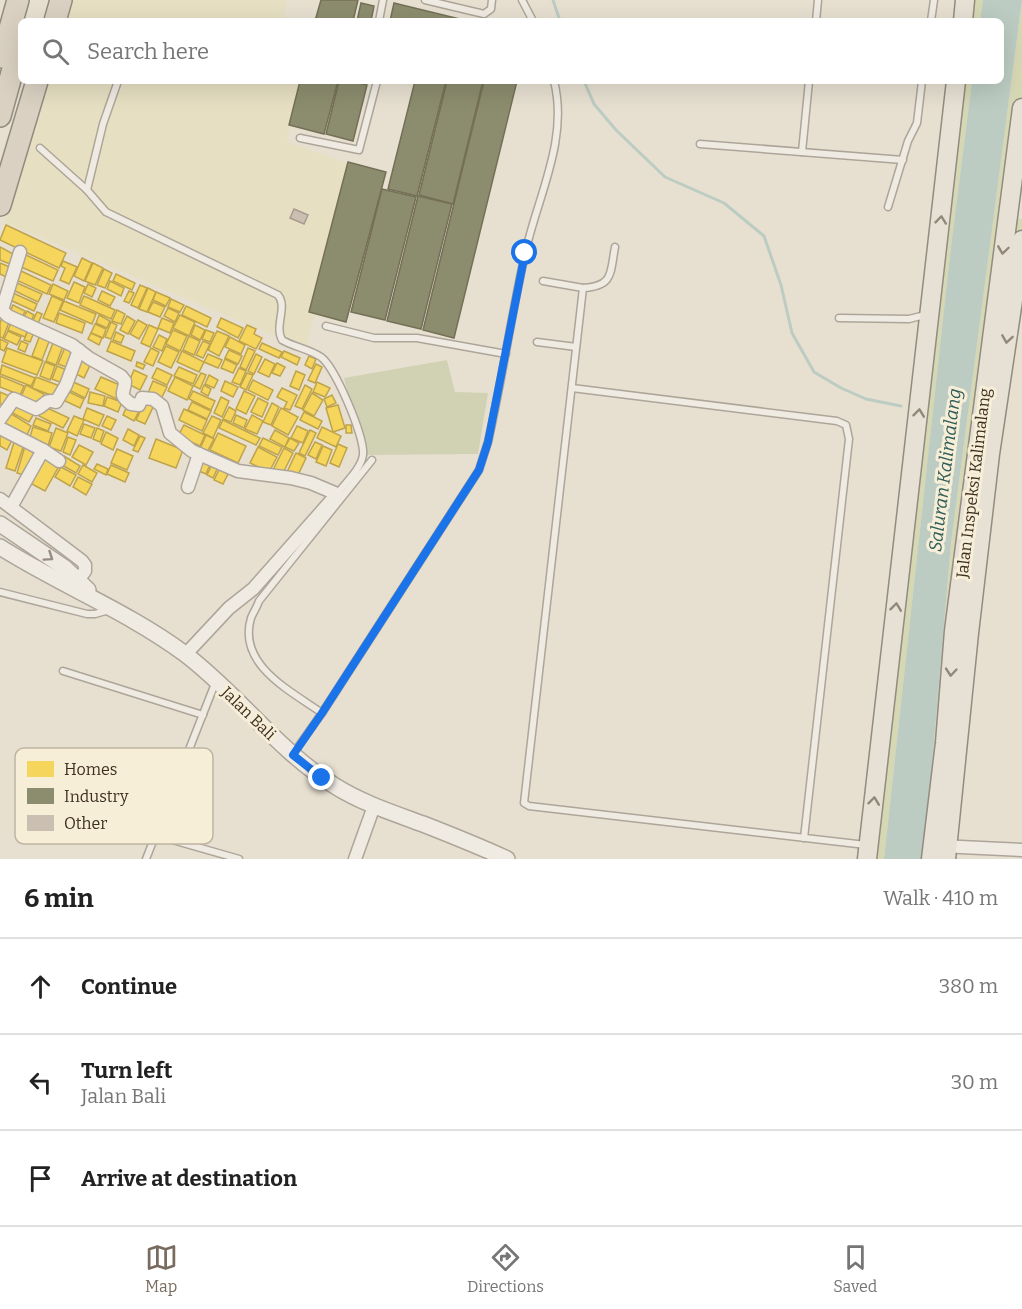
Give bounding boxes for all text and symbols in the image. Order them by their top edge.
search box [18,18,1004,84]
icon: search [39,35,72,68]
text: Search here [87,38,209,65]
one-way arrow [934,215,946,224]
route start [511,239,537,265]
one-way arrow [997,245,1010,254]
one-way arrow [1002,335,1014,344]
water label: Saluran Kalimalang [924,387,966,553]
street label: Jalan Inspeksi Kalimalang [952,387,995,580]
one-way arrow [912,409,924,418]
one-way arrow [42,549,53,560]
one-way arrow [890,603,902,612]
one-way arrow [944,668,957,677]
street label: Jalan Bali [217,682,280,744]
legend [15,748,213,844]
text: Homes [64,760,117,779]
route end [308,764,334,790]
text: Industry [64,787,129,806]
one-way arrow [867,796,880,805]
text: Other [64,814,107,833]
text: 6 min [24,883,94,914]
text: Walk · 410 m [883,886,998,910]
icon: ahead [24,970,57,1003]
text: Continue [81,973,177,1000]
text: 380 m [939,974,998,998]
text: Turn left [81,1057,173,1084]
icon: left [24,1066,57,1099]
text: 30 m [951,1070,998,1094]
text: Jalan Bali [81,1084,166,1108]
icon: arrive [24,1162,57,1195]
text: Arrive at destination [81,1165,297,1192]
tab: Map [145,1241,178,1296]
tab: Directions [467,1241,544,1296]
tab: Saved [833,1241,877,1296]

